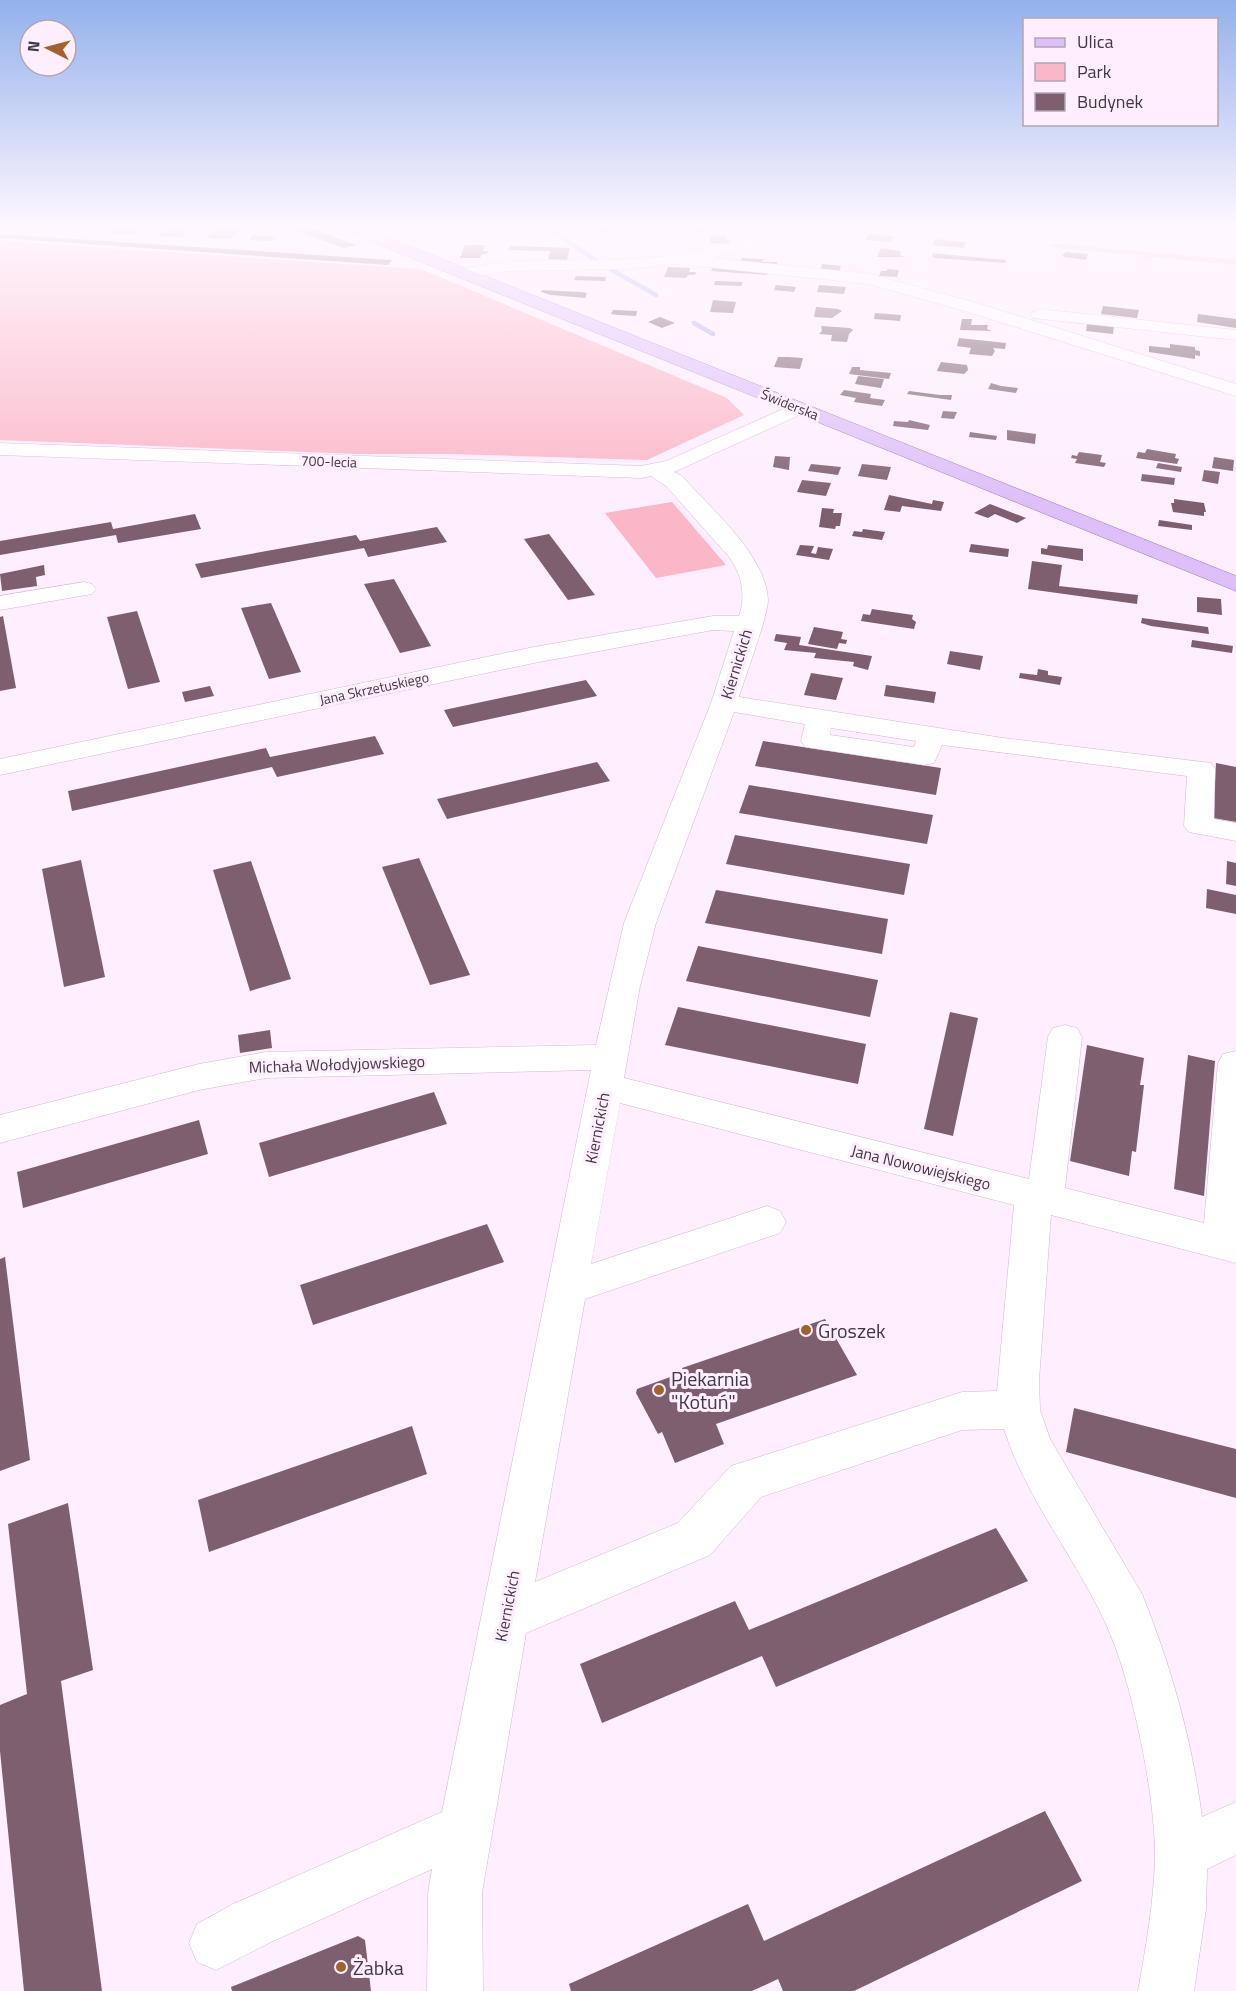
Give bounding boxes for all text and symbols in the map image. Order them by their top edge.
north arrow [18,18,78,78]
legend [1023,18,1218,126]
text: Ulica [1077,28,1114,55]
text: N [21,40,46,53]
text: Park [1077,58,1112,85]
text: Budynek [1077,88,1144,115]
street label: Świderska [758,383,822,425]
street label: 700-lecia [301,450,357,472]
street label: Kiernickich [714,626,758,702]
street label: Jana Skrzetuskiego [317,666,431,710]
street label: Michała Wołodyjowskiego [248,1049,426,1079]
street label: Kiernickich [578,1090,616,1166]
street label: Jana Nowowiejskiego [849,1138,993,1196]
place label: Groszek [818,1315,886,1346]
marker: Groszek [799,1323,813,1337]
place label: Piekarnia "Kotuń" [671,1363,749,1417]
marker: Piekarnia "Kotuń" [652,1383,666,1397]
street label: Kiernickich [488,1568,526,1644]
place label: Żabka [353,1952,404,1983]
marker: Żabka [334,1960,348,1974]

